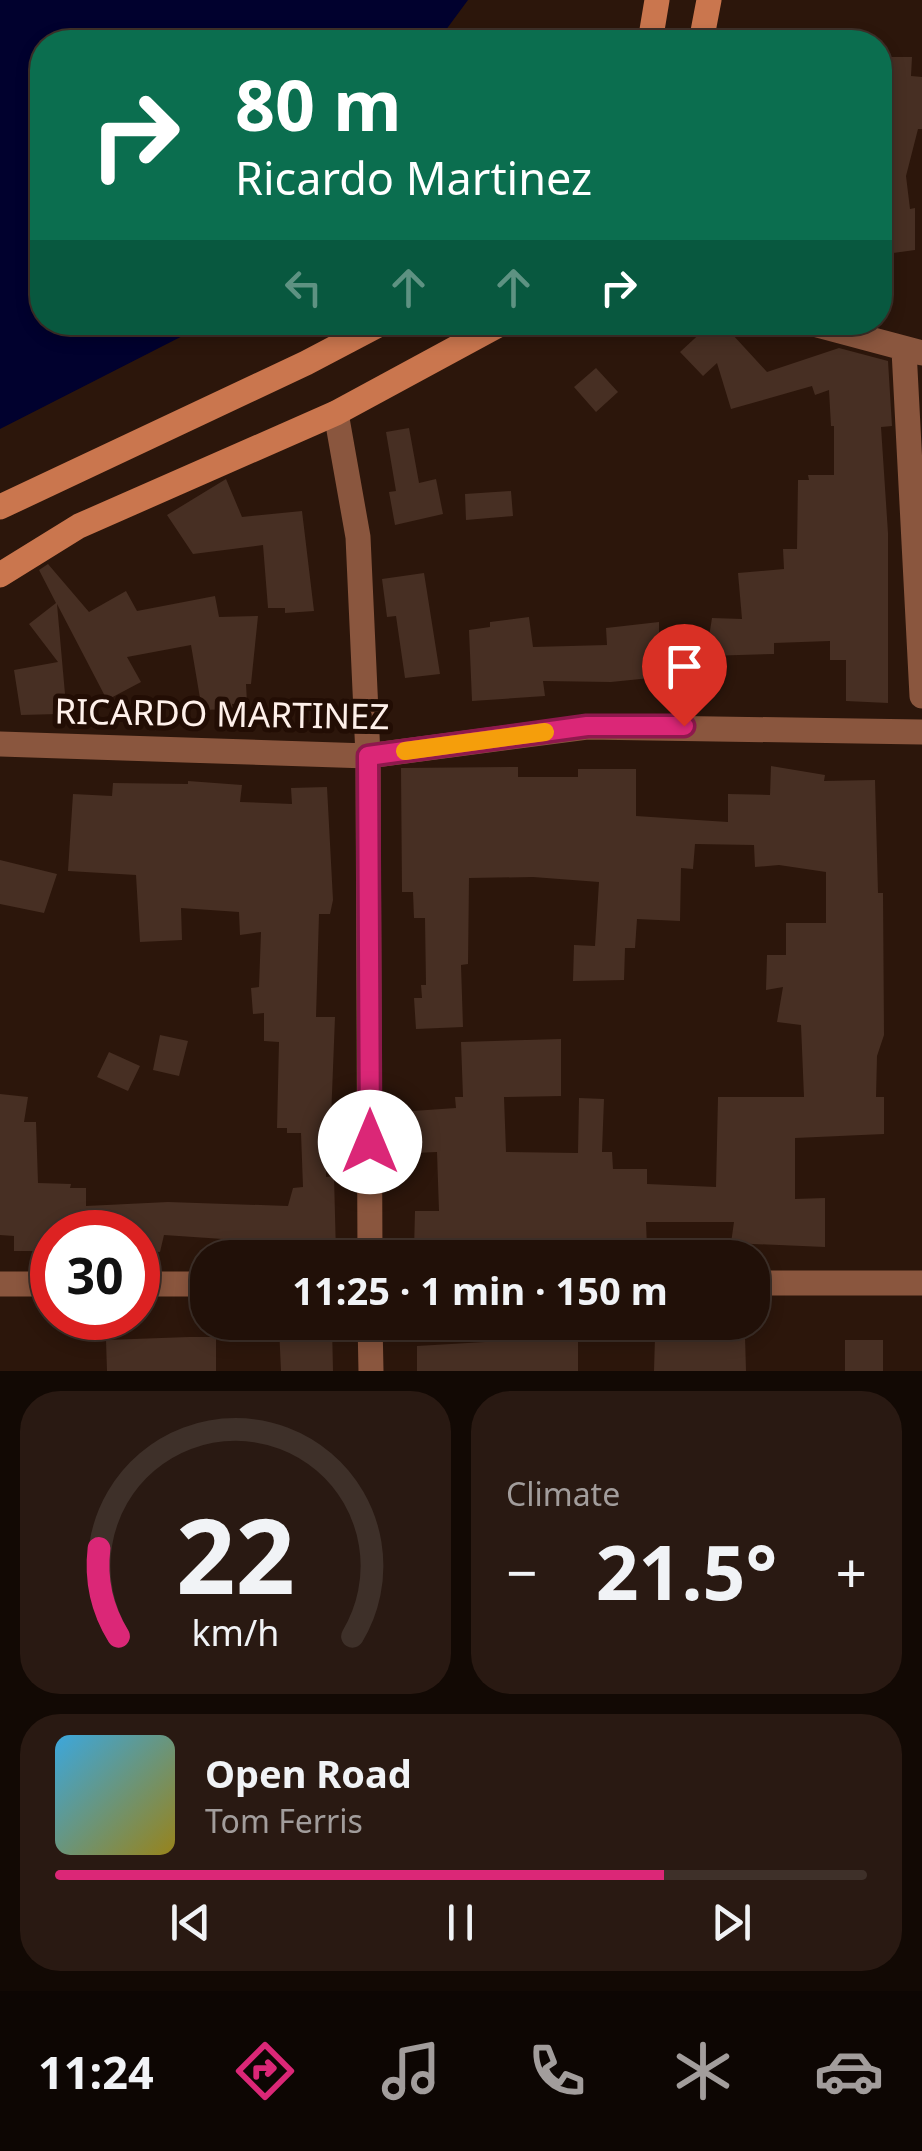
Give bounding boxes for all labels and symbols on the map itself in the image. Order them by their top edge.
pin [642,624,727,727]
street label: RICARDO MARTINEZ [54,687,390,739]
position arrow [318,1090,422,1194]
speed limit sign: 30 [30,1210,160,1340]

